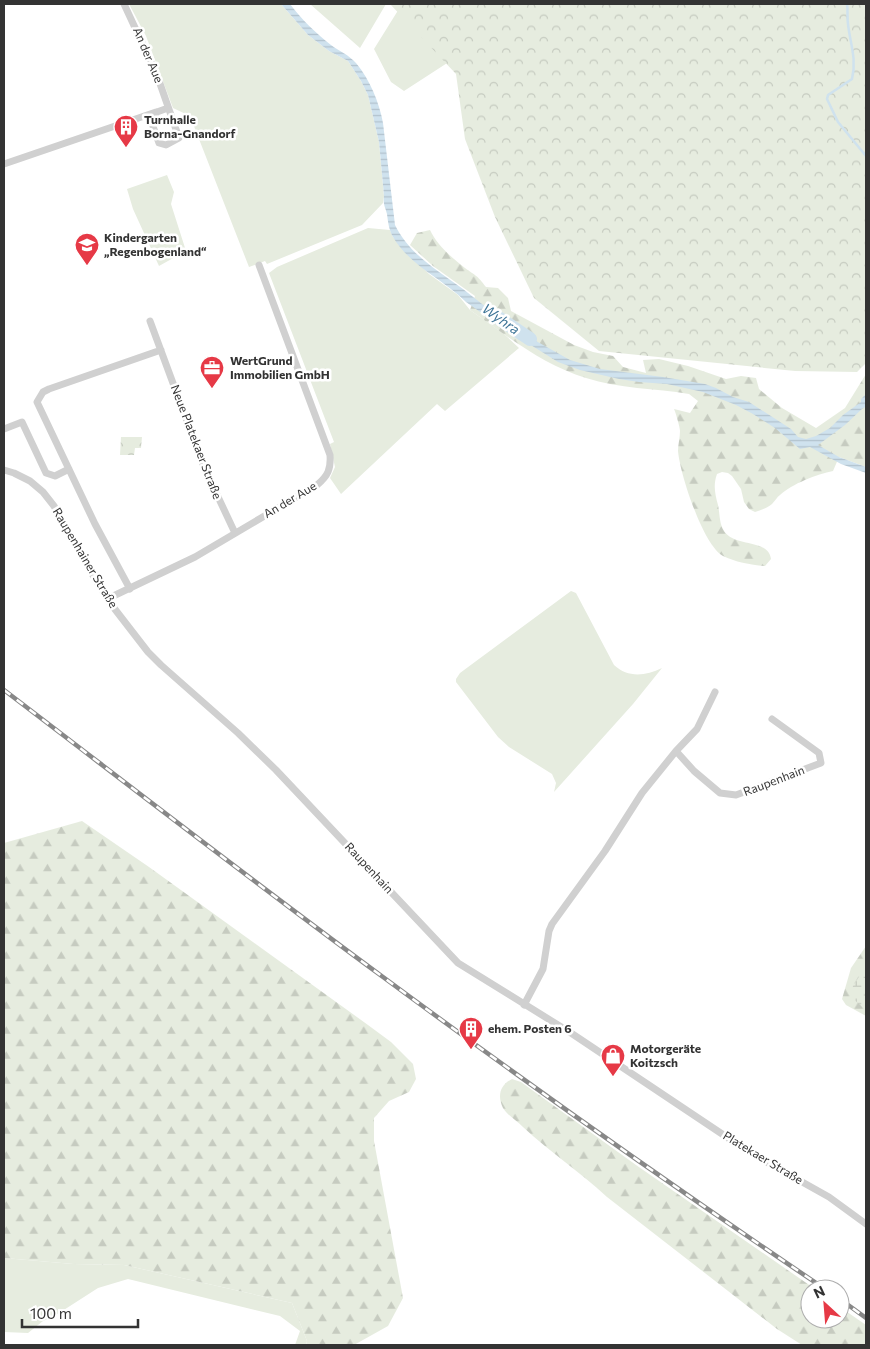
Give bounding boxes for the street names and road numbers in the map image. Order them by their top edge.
street label: An der Aue [131,25,167,84]
street label: Neue Platekaer Straße [169,382,225,501]
street label: An der Aue [261,478,318,520]
street label: Raupenhainer Straße [50,505,121,610]
street label: Raupenhain [741,762,806,798]
street label: Raupenhain [343,839,397,896]
street label: Platekaer Straße [721,1128,806,1186]

